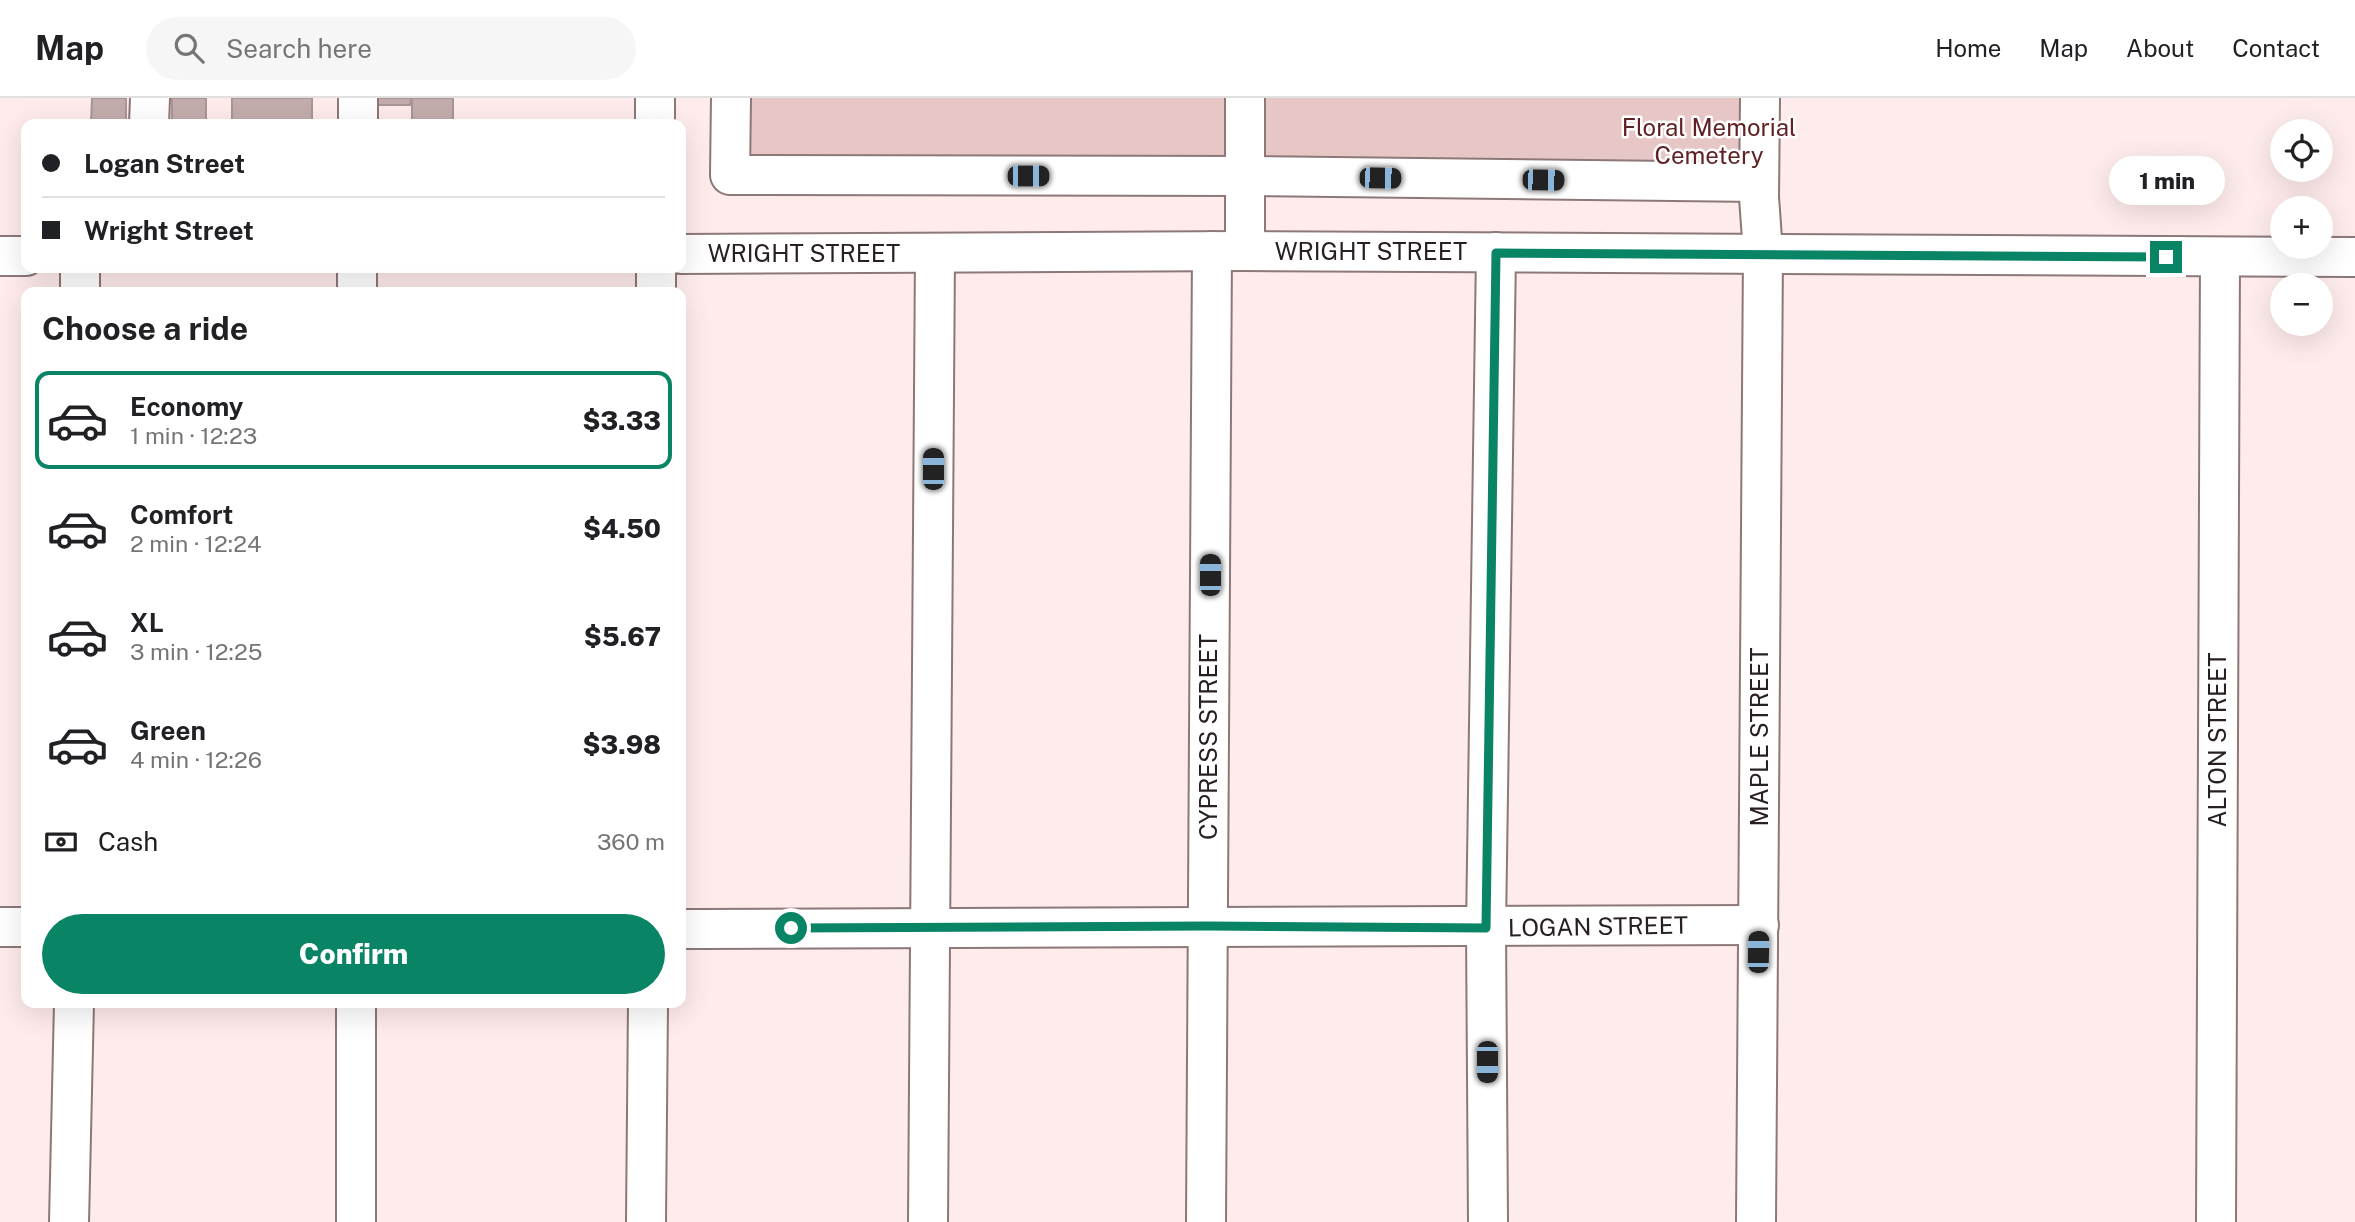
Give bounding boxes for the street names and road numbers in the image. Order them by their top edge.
street label: WRIGHT STREET [1275,237,1467,265]
street label: WRIGHT STREET [708,239,900,267]
street label: CYPRESS STREET [1194,634,1222,840]
street label: MAPLE STREET [1745,648,1773,826]
street label: ALTON STREET [2203,652,2231,828]
street label: LOGAN STREET [1508,910,1688,942]

